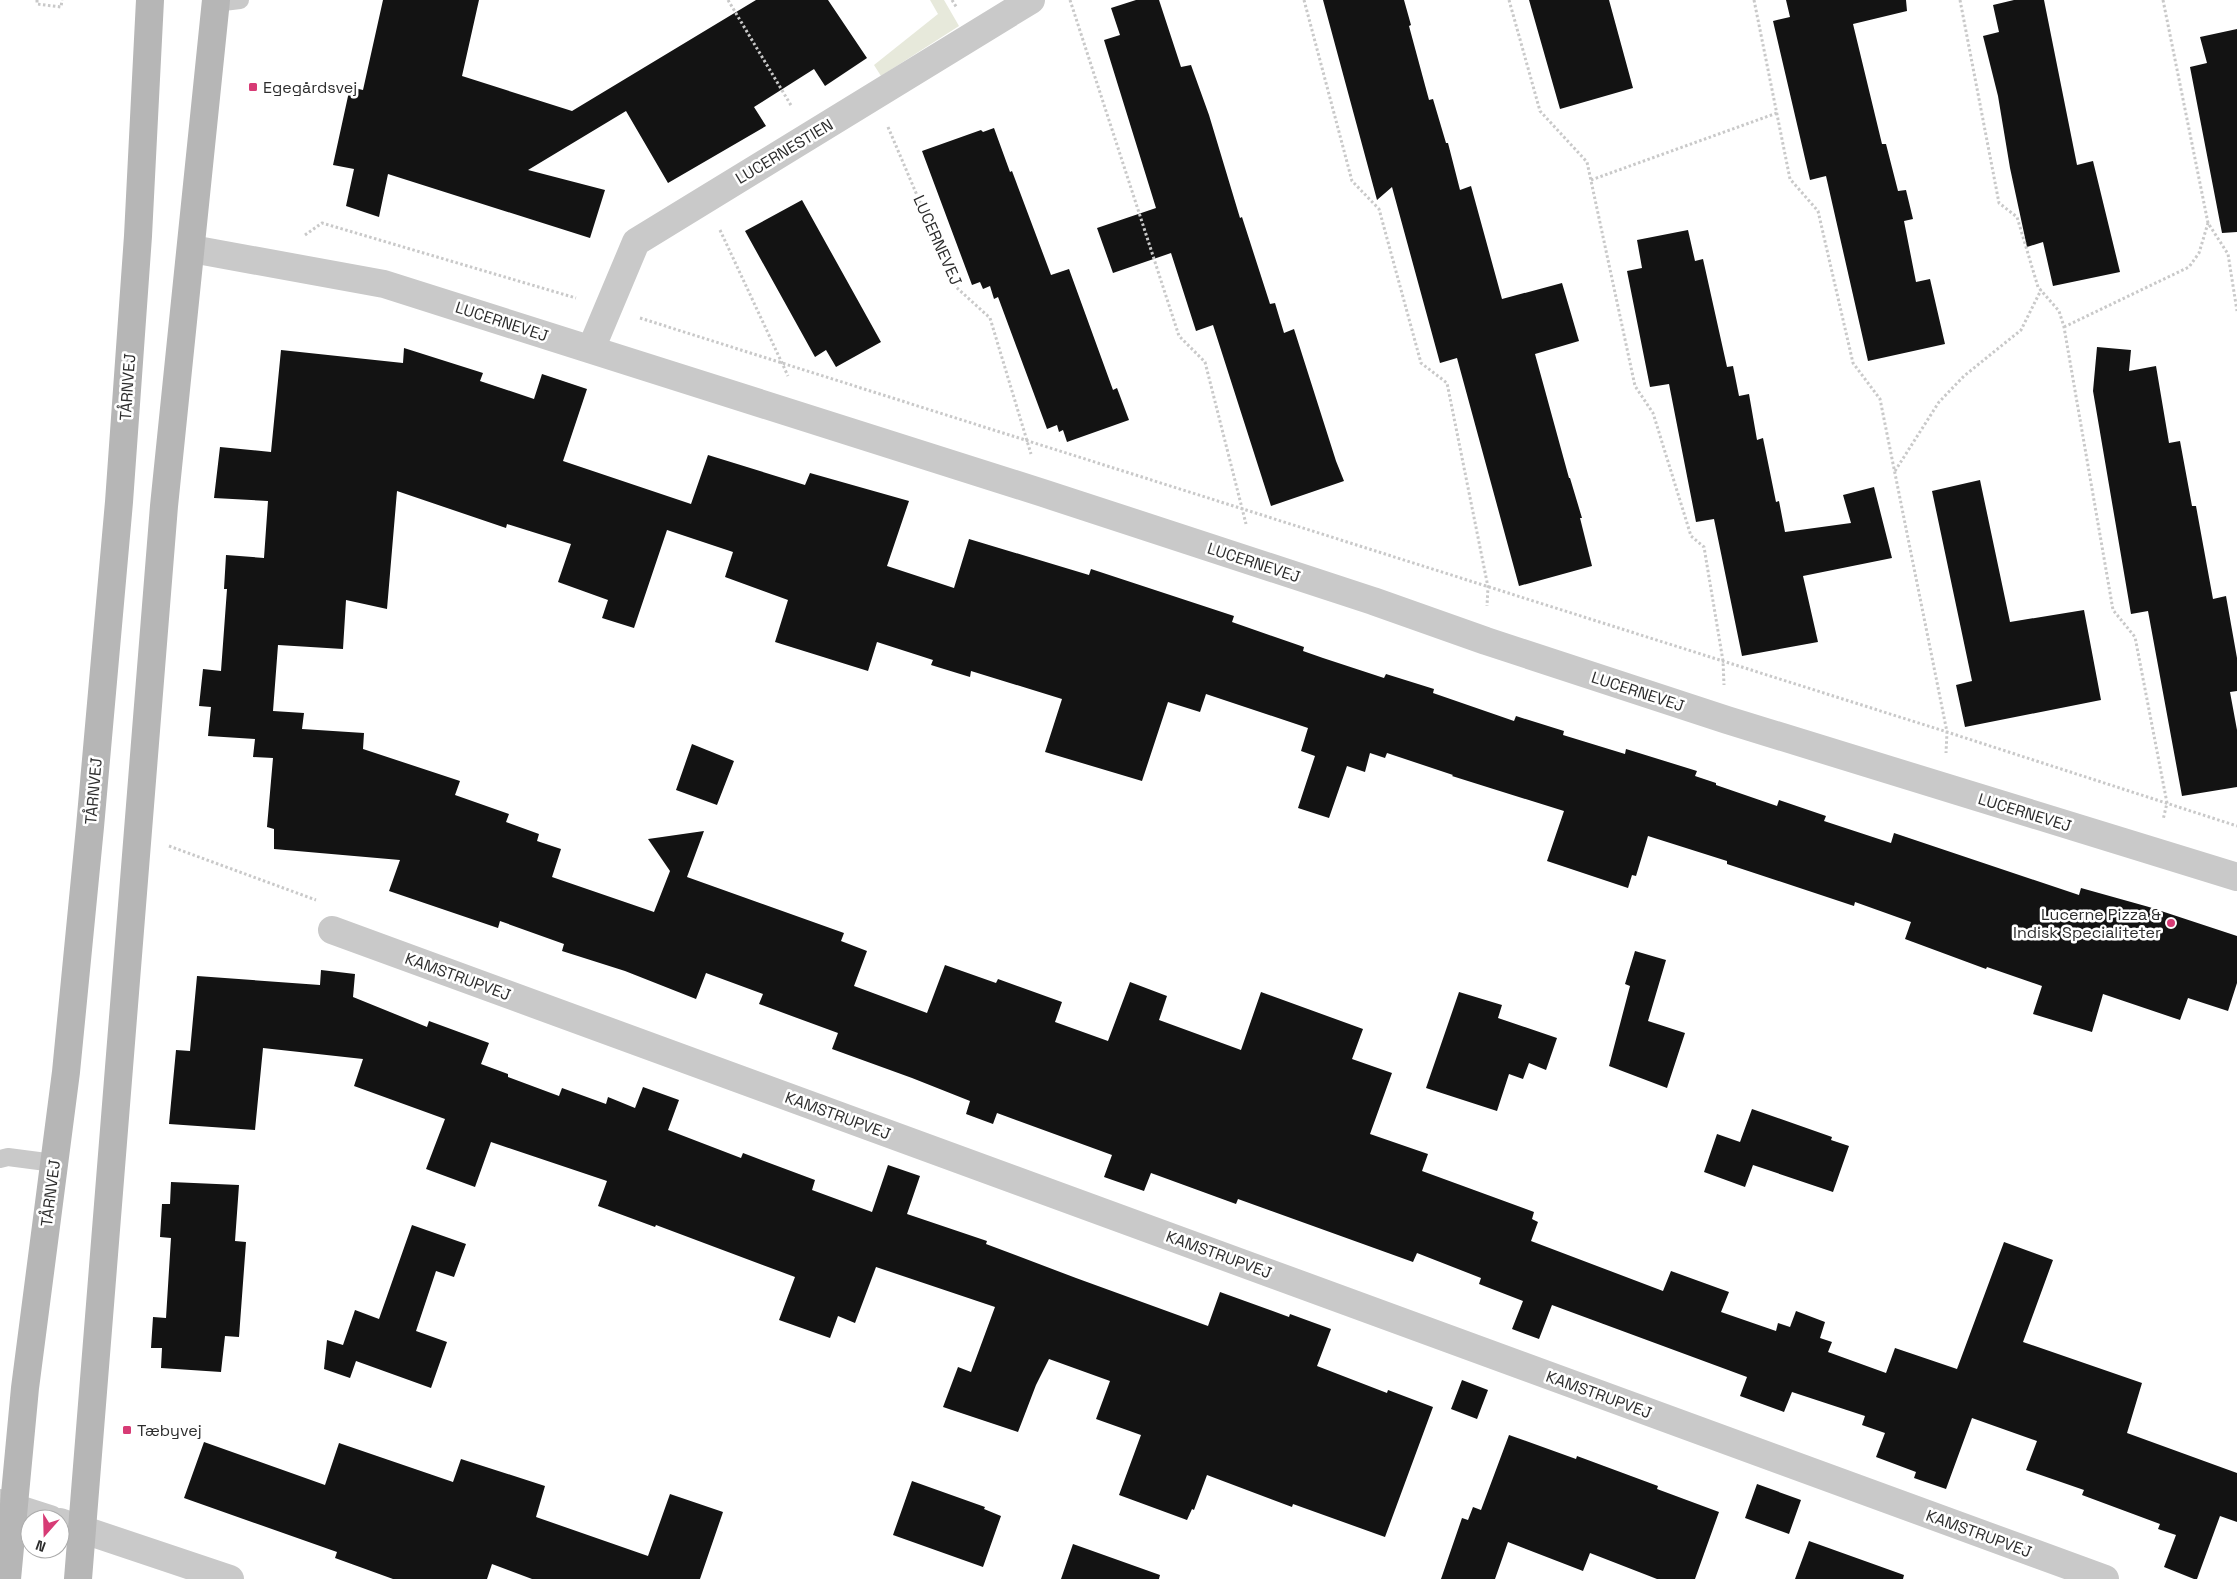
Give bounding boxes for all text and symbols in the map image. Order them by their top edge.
place label: Egegårdsvej [263,77,357,98]
marker: Egegårdsvej [247,81,259,93]
street label: LUCERNESTIEN [732,114,837,189]
street label: LUCERNEVEJ [908,192,967,289]
street label: LUCERNEVEJ [453,297,551,346]
street label: TÅRNVEJ [115,353,140,421]
street label: LUCERNEVEJ [1205,538,1303,587]
street label: LUCERNEVEJ [1589,667,1687,716]
street label: TÅRNVEJ [80,757,107,826]
street label: LUCERNEVEJ [1976,788,2074,837]
place label: Lucerne Pizza & Indisk Specialiteter [2013,904,2161,943]
marker: Lucerne Pizza & Indisk Specialiteter [2165,917,2177,929]
street label: KAMSTRUPVEJ [402,948,514,1005]
street label: KAMSTRUPVEJ [782,1087,894,1144]
street label: TÅRNVEJ [36,1158,65,1228]
street label: KAMSTRUPVEJ [1163,1226,1275,1283]
street label: KAMSTRUPVEJ [1543,1366,1655,1423]
place label: Tæbyvej [137,1420,202,1441]
marker: Tæbyvej [121,1424,133,1436]
street label: KAMSTRUPVEJ [1923,1505,2035,1562]
north arrow [20,1509,70,1559]
text: N [33,1536,48,1556]

